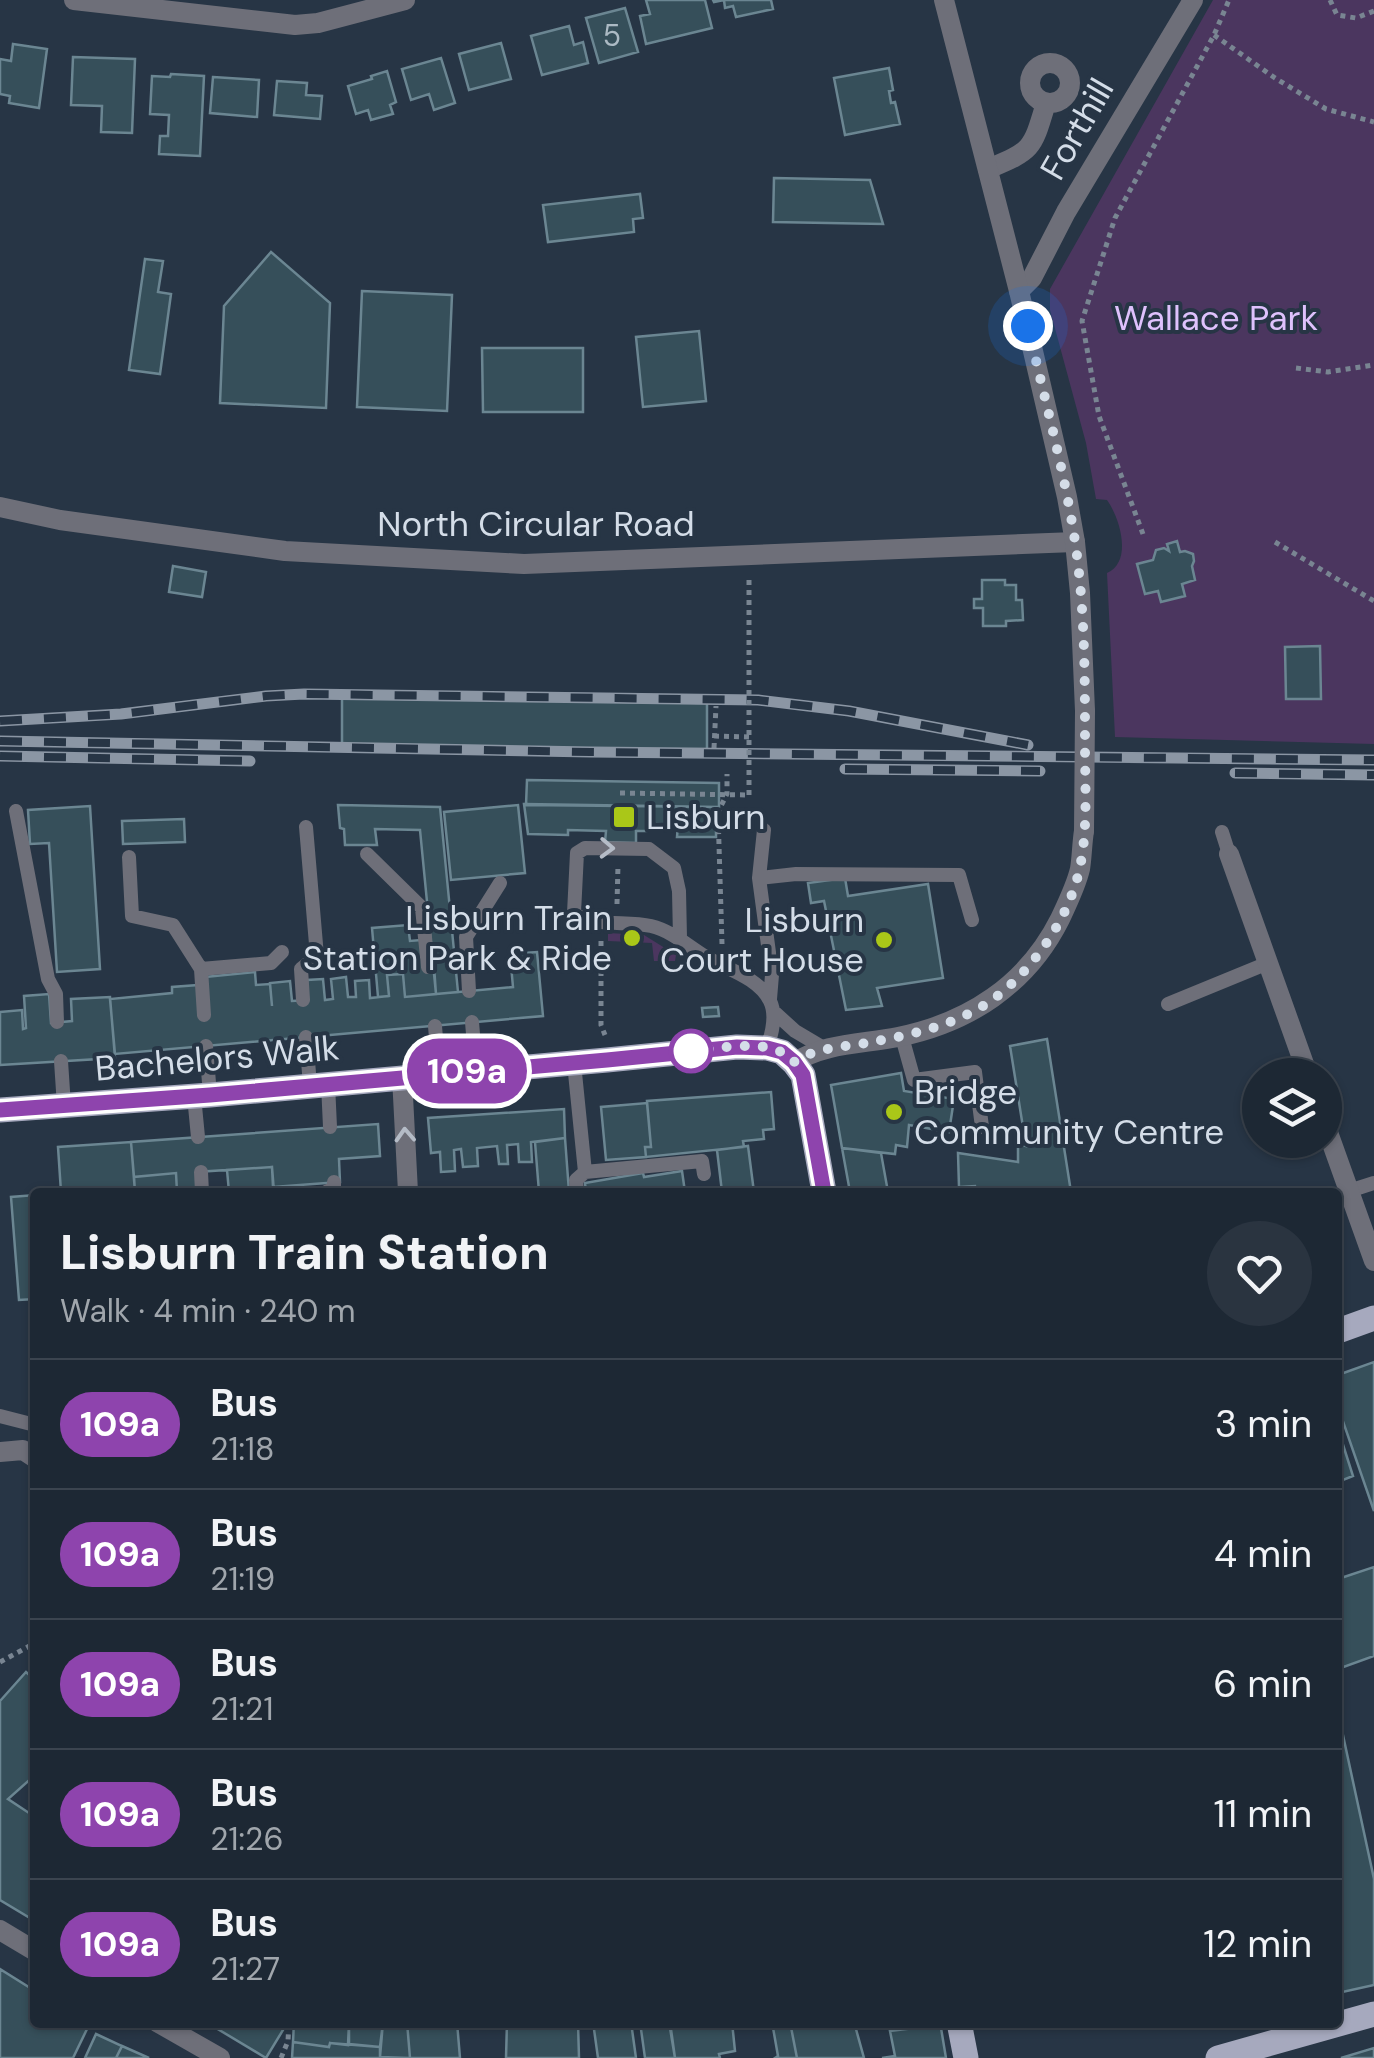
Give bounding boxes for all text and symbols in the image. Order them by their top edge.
house number: 5 [603,16,621,55]
street label: Forthill [1030,70,1124,188]
park label: Wallace Park [1114,295,1318,341]
your location [1003,301,1053,351]
street label: North Circular Road [377,501,695,547]
place label: Lisburn [646,794,765,840]
marker: Lisburn [611,804,637,830]
one-way arrow [599,838,615,859]
place label: Lisburn Train Station Park & Ride [303,895,612,981]
place label: Lisburn Court House [660,897,864,983]
marker: Lisburn Train Station Park & Ride [621,927,643,949]
marker: Lisburn Court House [873,929,895,951]
street label: Bachelors Walk [93,1024,341,1092]
unlabelled marker [670,1030,712,1072]
line badge: 109a [397,1038,537,1104]
text: 109a [427,1048,507,1094]
map controls [1242,1058,1342,1158]
button: layers [1242,1058,1342,1158]
place label: Bridge Community Centre [914,1069,1224,1155]
marker: Bridge Community Centre [883,1101,905,1123]
one-way arrow [395,1126,416,1142]
text: Lisburn Train Station [60,1221,549,1284]
button: heart [1207,1221,1312,1326]
text: Walk · 4 min · 240 m [60,1290,356,1332]
text: Bus [210,1378,278,1428]
text: 3 min [1215,1399,1312,1449]
text: 109a [80,1401,160,1447]
text: 21:18 [210,1428,274,1470]
text: Bus [210,1508,278,1558]
text: 4 min [1214,1529,1312,1579]
text: 109a [80,1531,160,1577]
text: 21:19 [210,1558,275,1600]
text: Bus [210,1638,278,1688]
text: 6 min [1213,1659,1312,1709]
text: 109a [80,1661,160,1707]
text: 21:21 [210,1688,273,1730]
text: Bus [210,1768,278,1818]
text: 11 min [1213,1789,1312,1839]
text: 109a [80,1791,160,1837]
text: 21:26 [210,1818,284,1860]
text: Bus [210,1898,278,1948]
text: 12 min [1203,1919,1312,1969]
text: 109a [80,1921,160,1967]
text: 21:27 [210,1948,280,1990]

